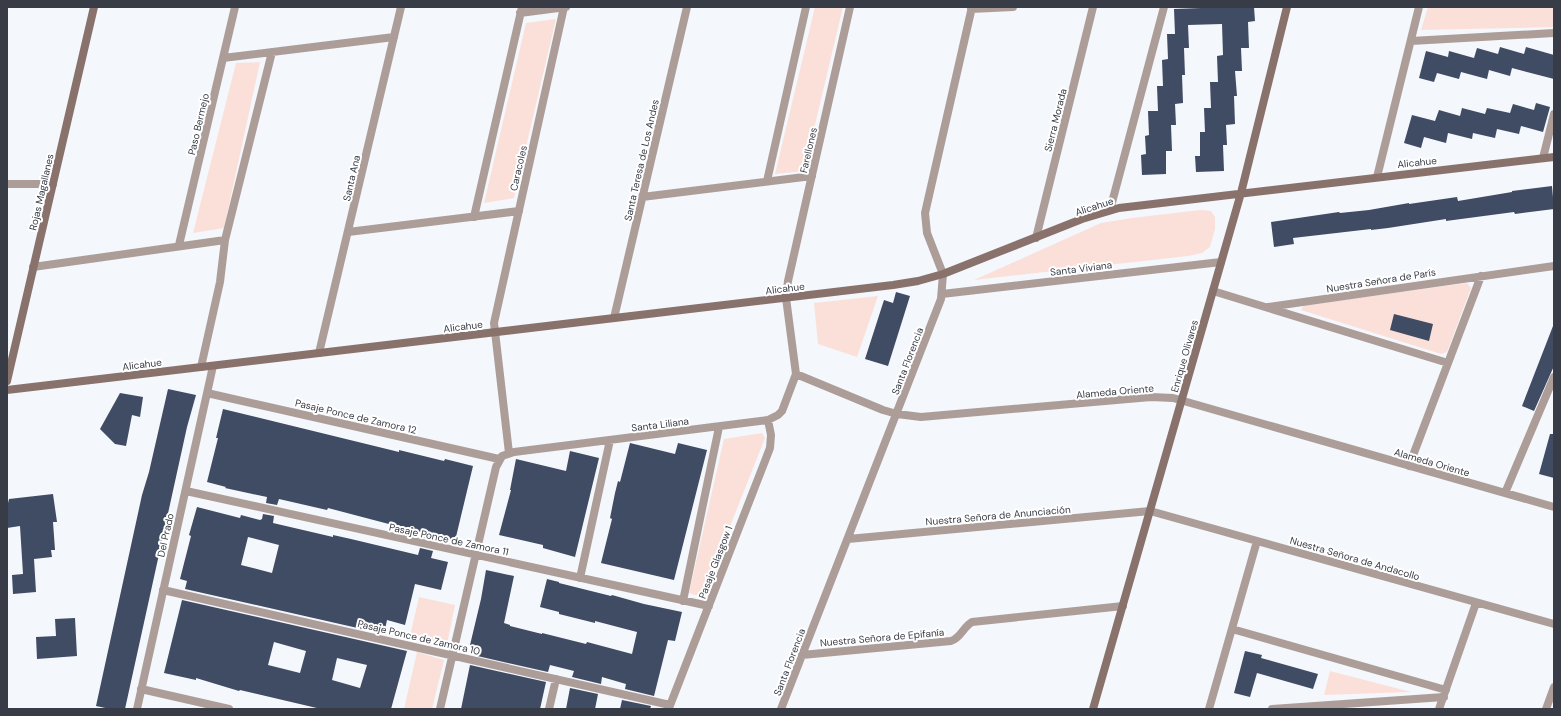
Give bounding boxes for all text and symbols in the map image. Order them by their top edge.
street label: Sierra Morada [1041,87,1070,153]
street label: Paso Bermejo [185,92,212,156]
street label: Santa Teresa de Los Andes [621,98,662,222]
street label: Farellones [797,126,820,174]
street label: Caracoles [507,144,530,192]
street label: Rojas Magallanes [26,152,57,232]
street label: Santa Ana [340,154,363,202]
street label: Alicahue [1397,154,1438,171]
street label: Alicahue [1073,194,1115,219]
street label: Santa Viviana [1049,258,1113,279]
street label: Nuestra Señora de París [1326,265,1437,296]
street label: Alicahue [765,280,806,297]
street label: Alicahue [443,318,484,335]
street label: Enrique Olivares [1168,318,1201,394]
street label: Santa Florencia [889,326,926,397]
street label: Alicahue [122,356,163,373]
street label: Alameda Oriente [1076,382,1155,401]
street label: Pasaje Ponce de Zamora 12 [294,396,418,437]
street label: Santa Liliana [631,415,690,434]
street label: Alameda Oriente [1393,445,1471,480]
street label: Nuestra Señora de Anunciación [925,503,1071,528]
street label: Del Prado [154,512,177,558]
street label: Pasaje Ponce de Zamora 11 [388,520,510,559]
street label: Pasaje Glasgow 1 [696,524,735,600]
street label: Nuestra Señora de Andacollo [1288,534,1421,583]
street label: Pasaje Ponce de Zamora 10 [356,617,482,658]
street label: Nuestra Señora de Epifanía [819,626,945,649]
street label: Santa Florencia [771,627,808,698]

